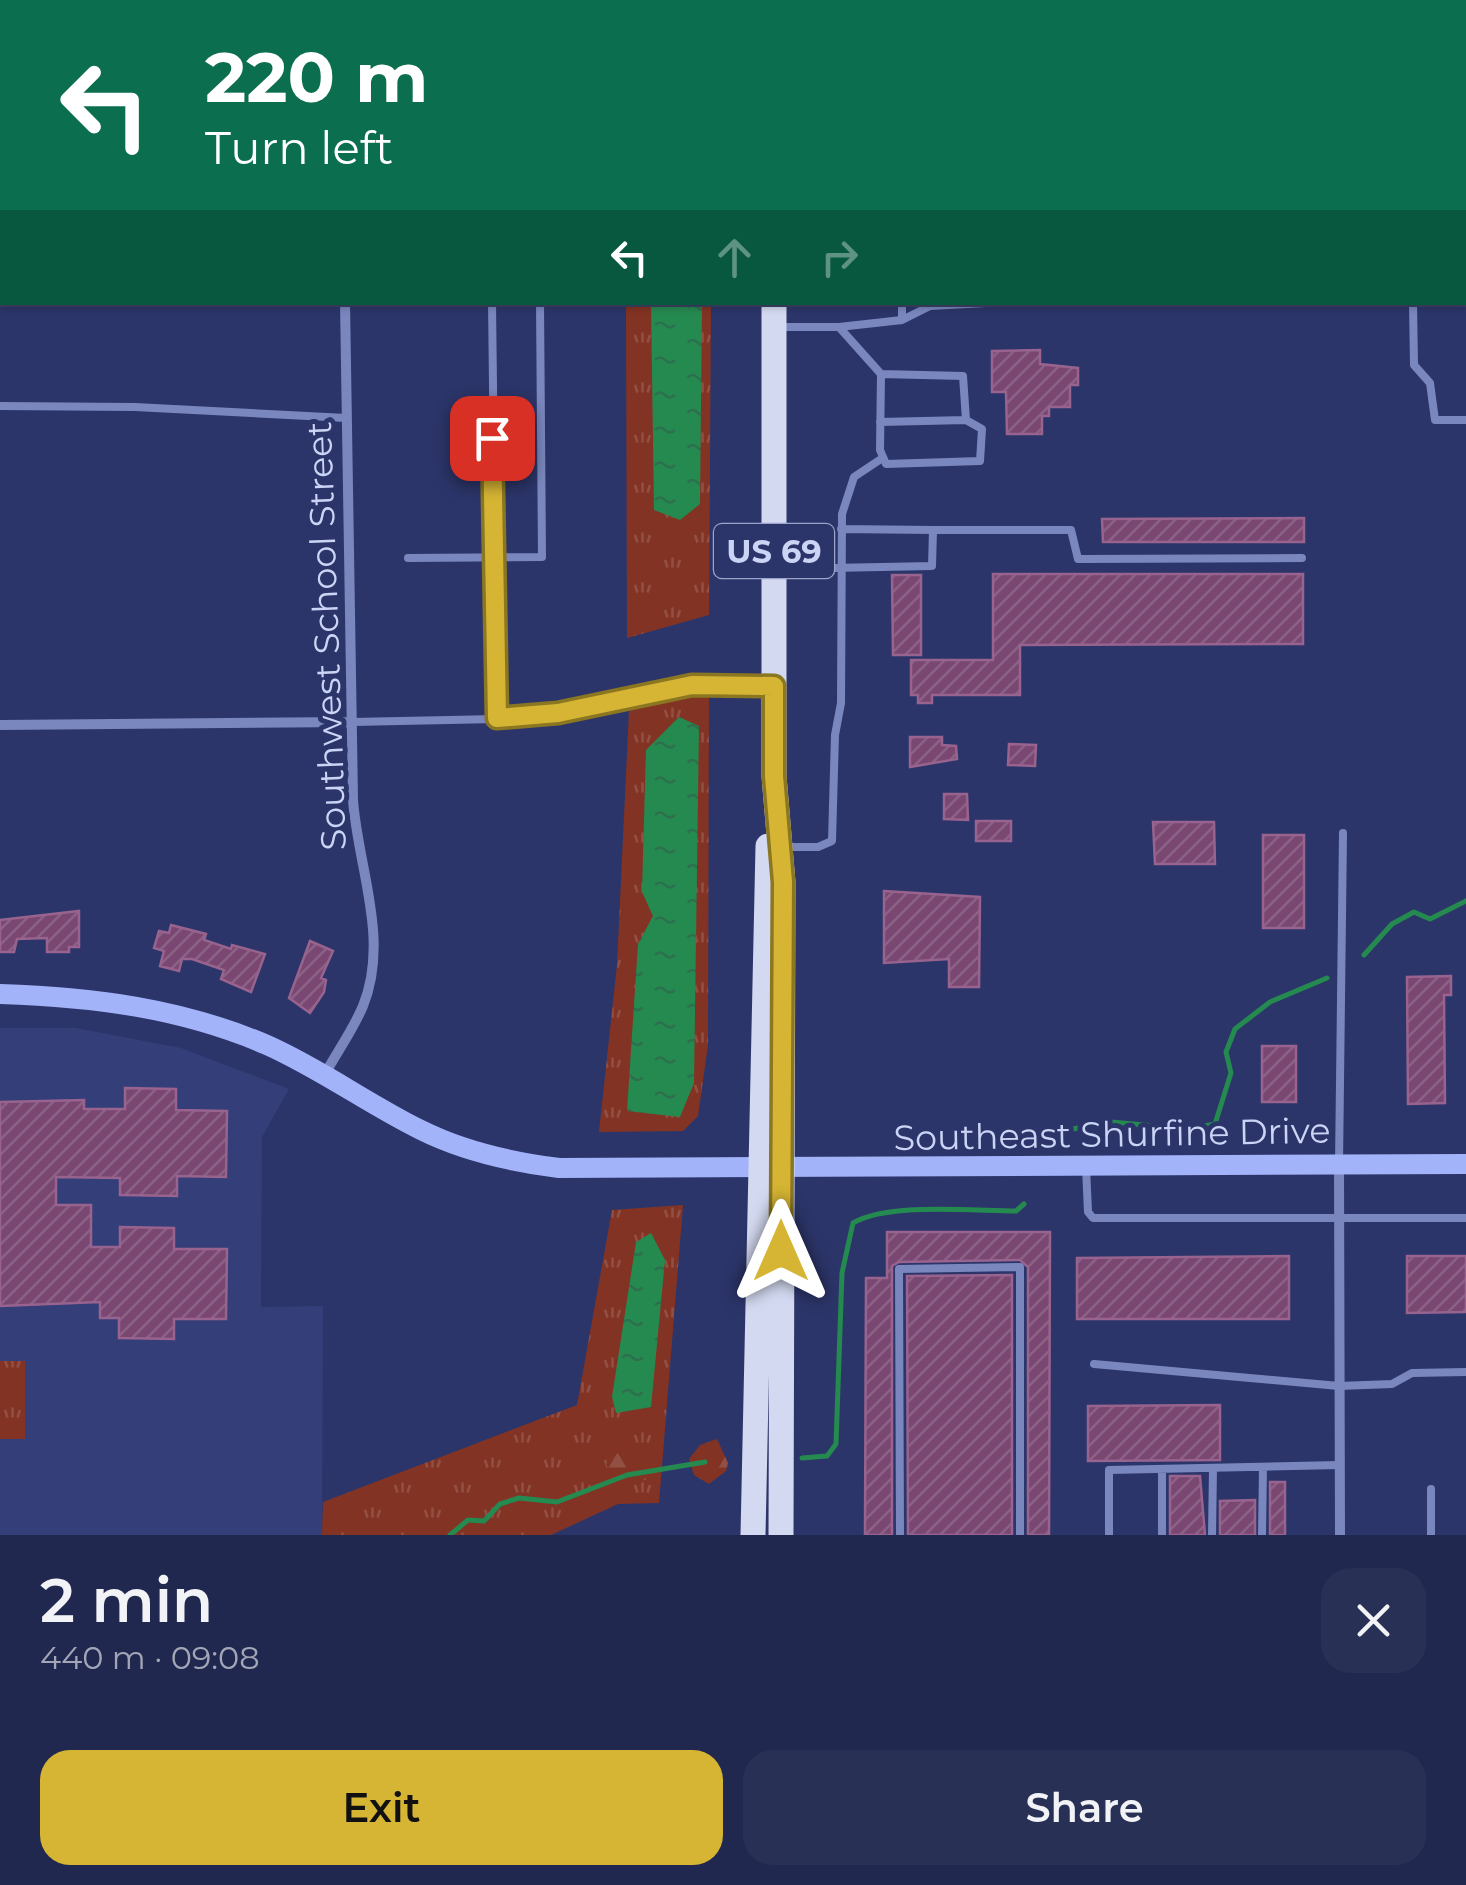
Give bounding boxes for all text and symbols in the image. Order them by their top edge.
text: 220 m [205,34,428,120]
icon: left [40,40,170,170]
text: Turn left [205,120,393,175]
icon: left [602,230,657,285]
icon: ahead [707,230,762,285]
icon: right [812,230,867,285]
pin [450,396,535,481]
icon: arrive [465,411,520,466]
street label: Southwest School Street [297,421,355,851]
road number: US 69 [714,524,834,578]
street label: Southeast Shurfine Drive [893,1109,1331,1159]
position arrow [729,1199,833,1303]
text: 2 min [40,1564,213,1637]
button: close [1321,1568,1426,1673]
text: 440 m · 09:08 [40,1638,260,1677]
button: Exit [40,1750,723,1865]
button: Share [743,1750,1426,1865]

